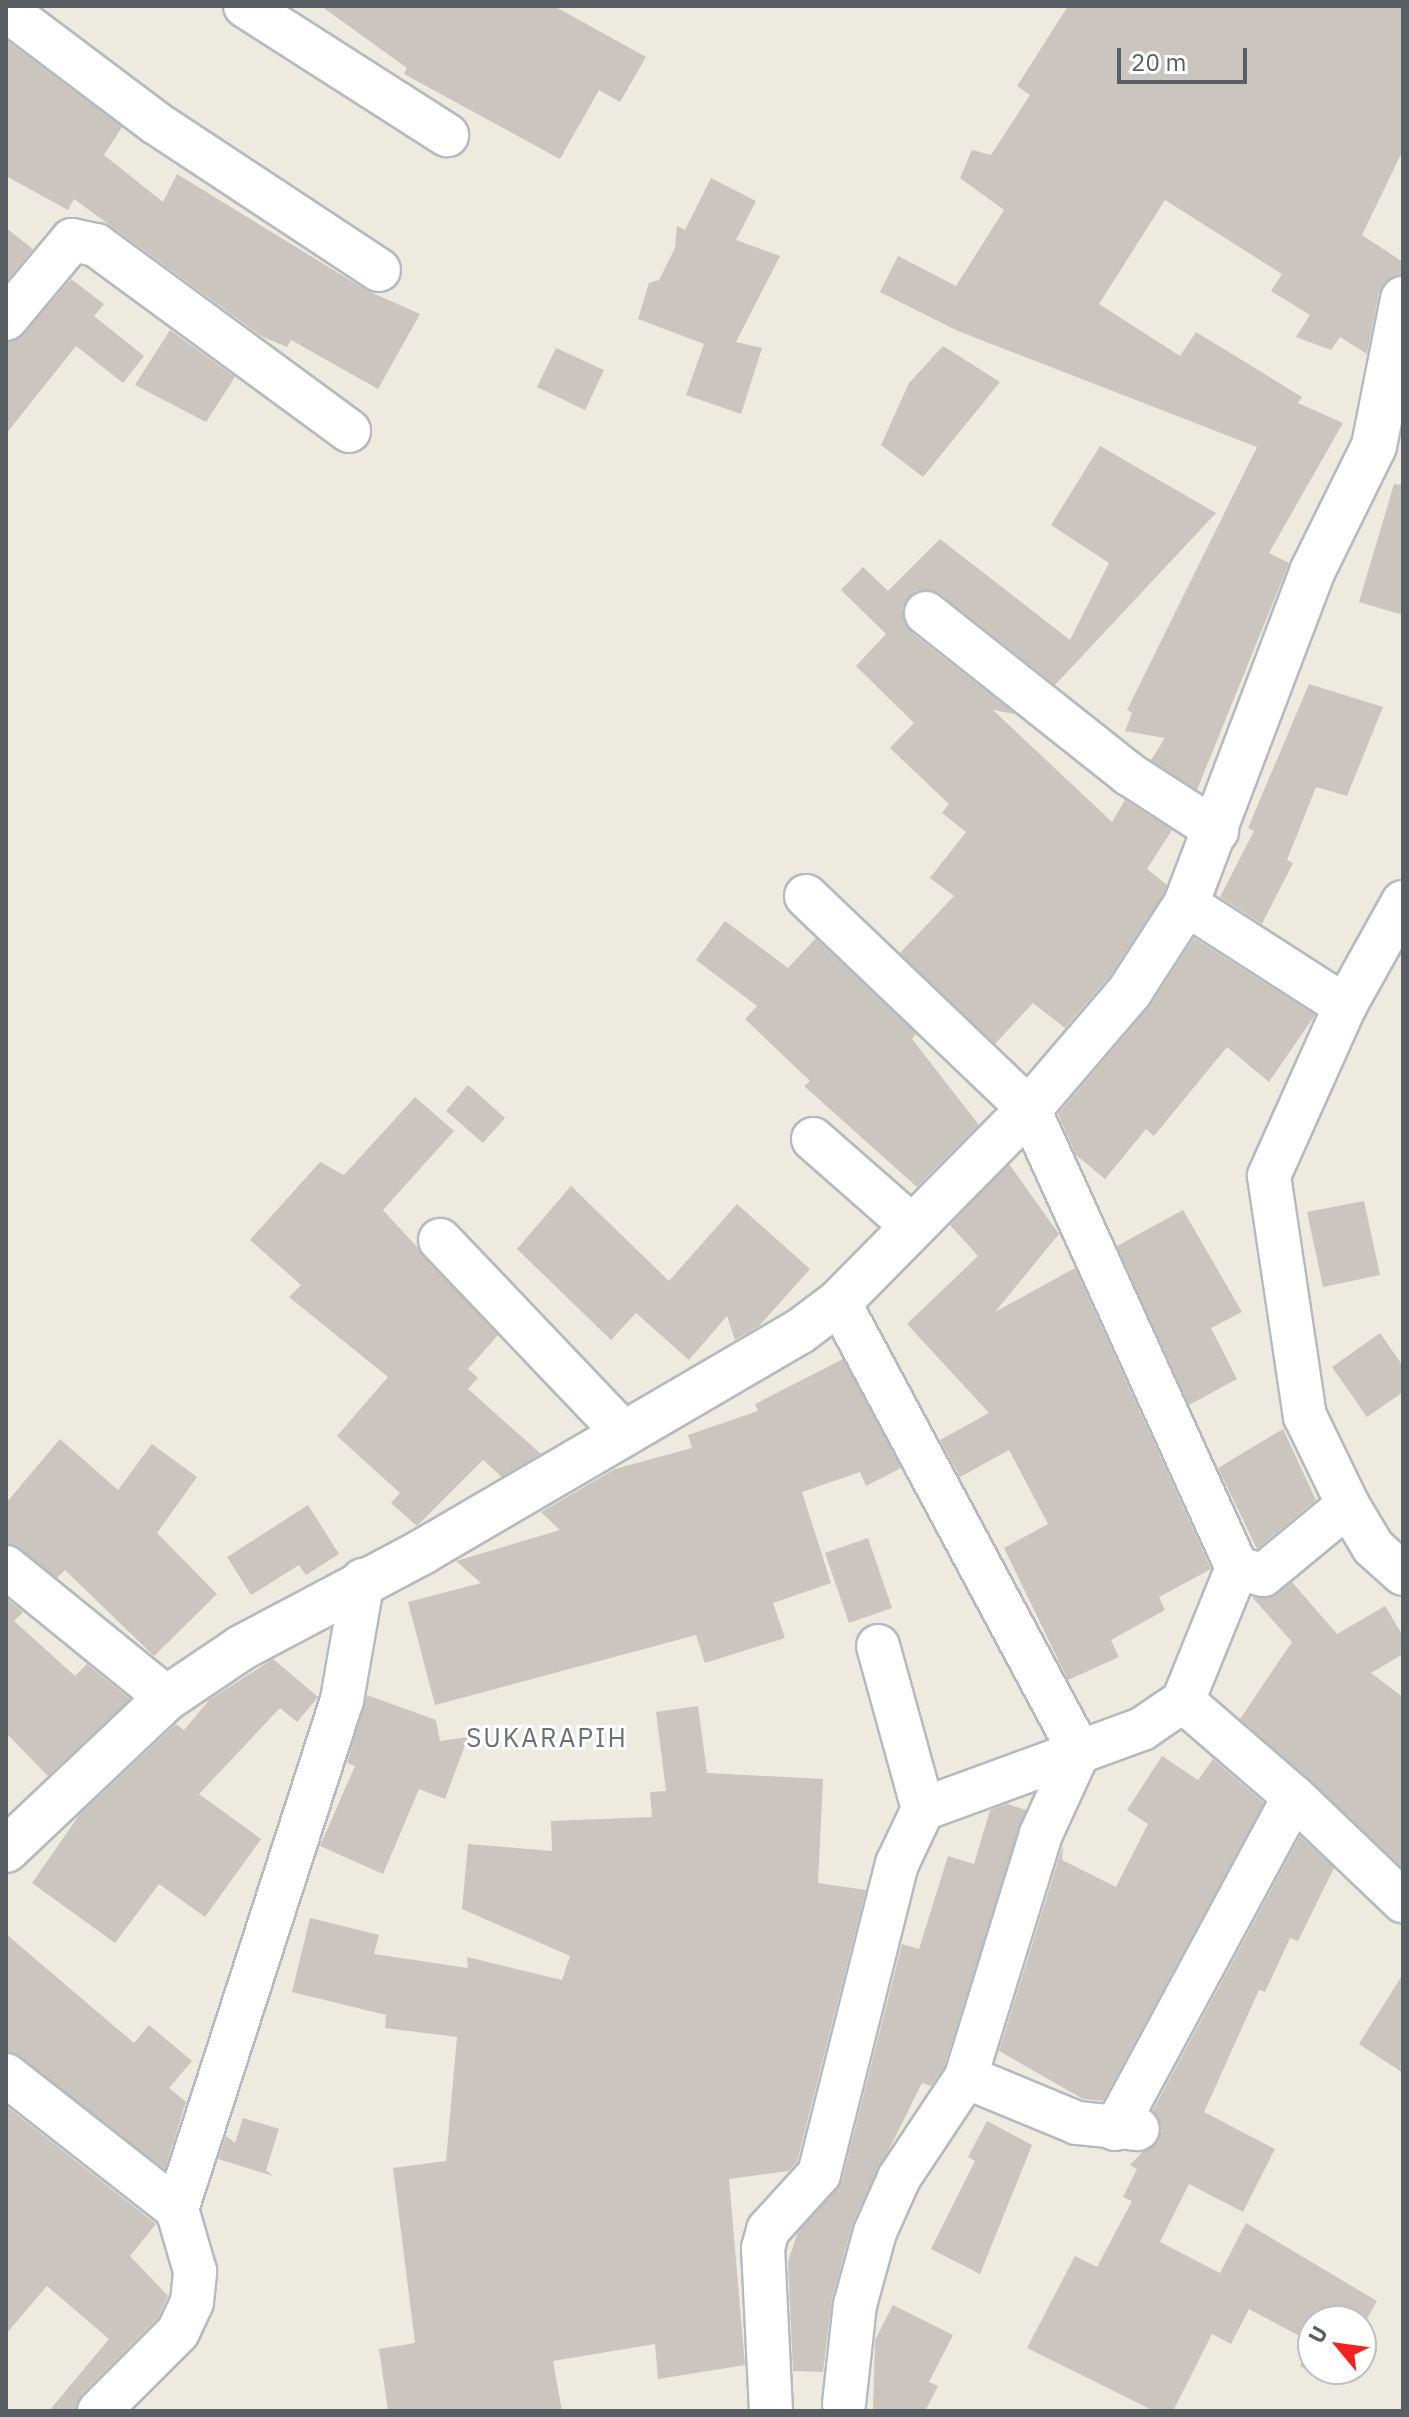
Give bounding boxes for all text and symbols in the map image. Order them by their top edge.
scale bar [1121,32,1251,82]
text: 20 m [1131,46,1186,78]
district label: SUKARAPIH [466,1722,628,1754]
north arrow [1297,2305,1377,2385]
text: U [1301,2320,1334,2348]

